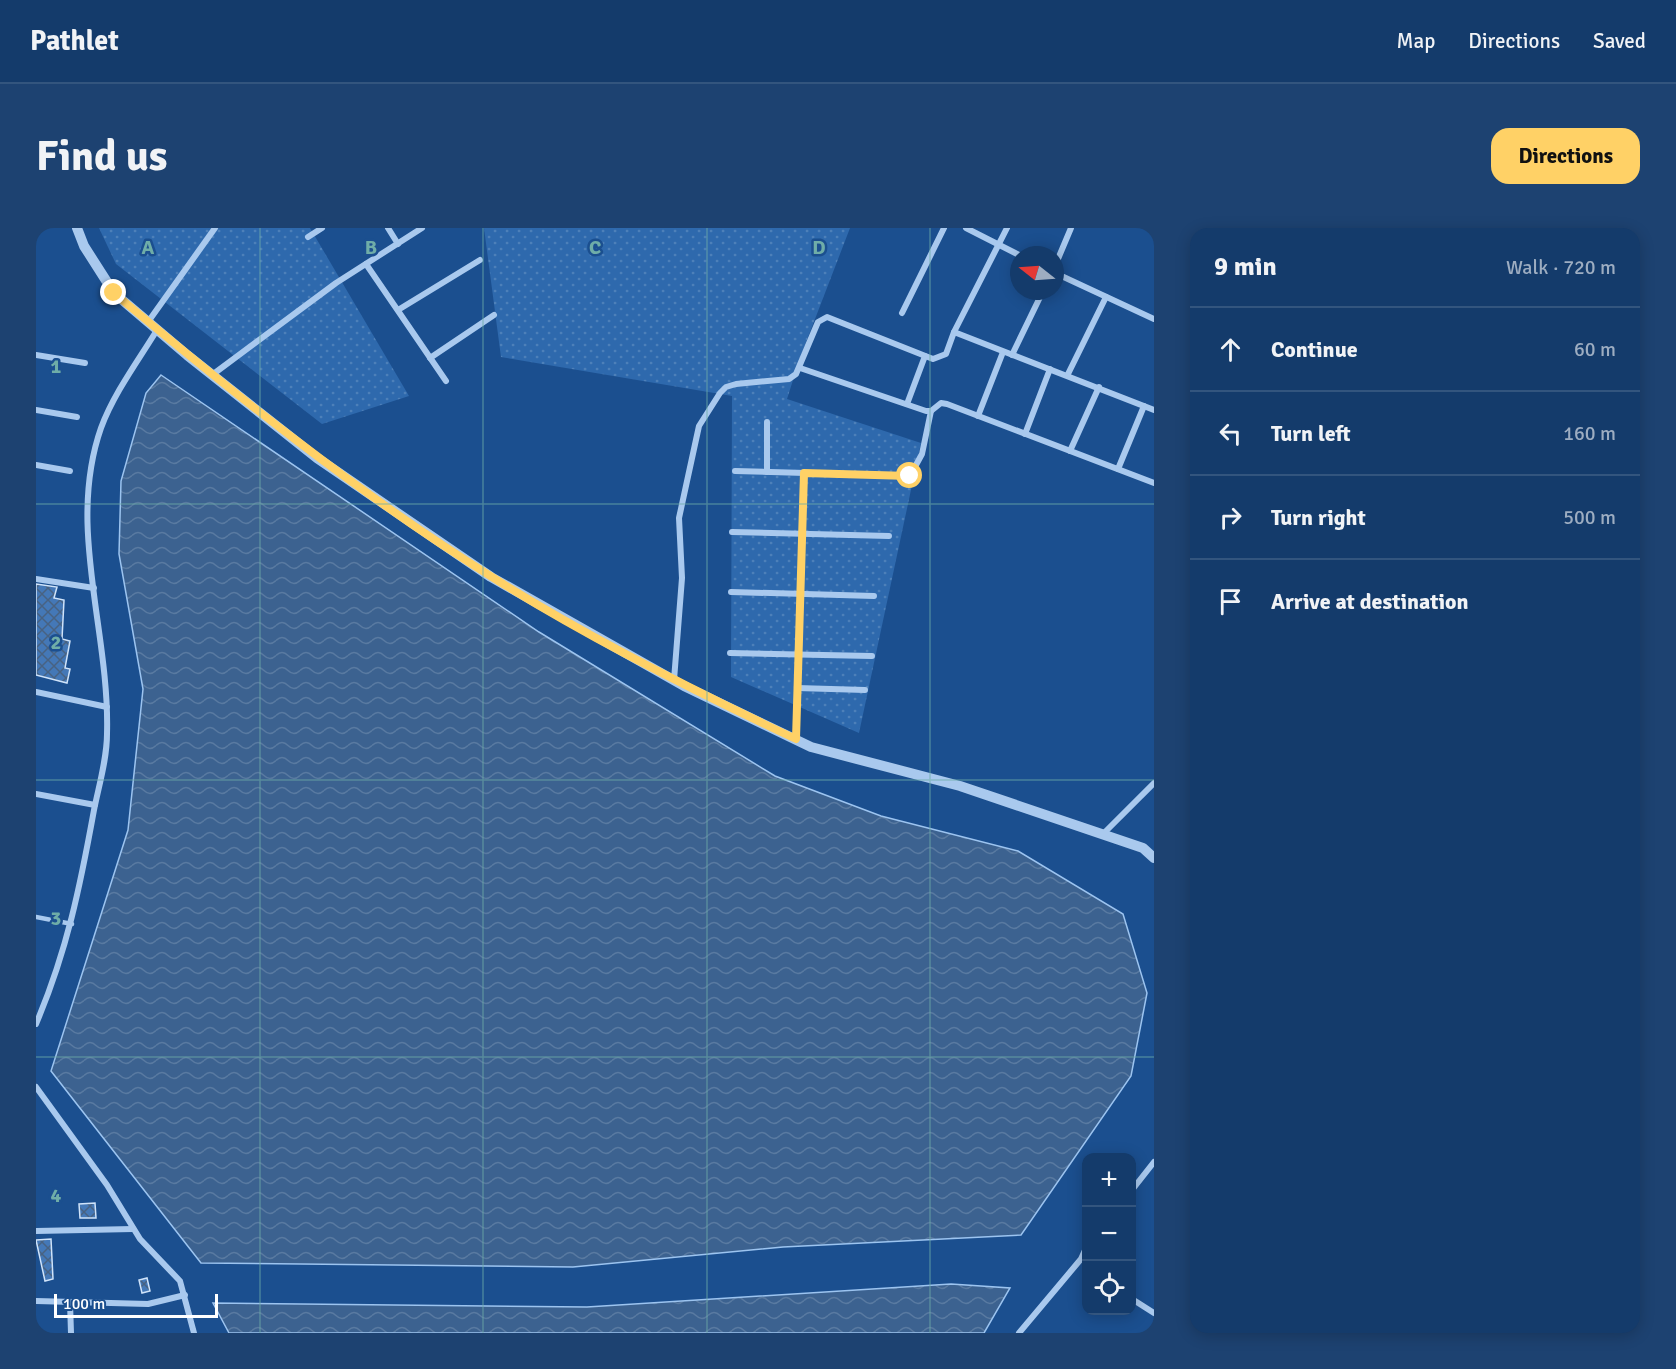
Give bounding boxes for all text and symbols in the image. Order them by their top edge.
text: Pathlet [30,24,119,58]
text: Map [1397,28,1435,54]
text: Directions [1468,28,1560,54]
text: Saved [1593,28,1646,54]
button: Directions [1491,128,1640,184]
text: Find us [36,131,167,182]
text: A [142,235,155,260]
text: B [365,235,377,260]
text: C [589,235,601,260]
text: D [812,235,826,260]
north arrow [1010,246,1064,300]
text: 9 min [1214,251,1277,283]
text: Walk · 720 m [1506,255,1616,280]
route end [100,279,126,305]
icon: ahead [1214,333,1247,366]
text: Continue [1271,336,1358,363]
text: 60 m [1574,337,1616,362]
text: 1 [51,354,62,379]
icon: left [1214,417,1247,450]
text: Turn left [1271,420,1351,447]
text: 160 m [1563,421,1616,446]
route start [896,462,922,488]
icon: right [1214,501,1247,534]
text: Turn right [1271,504,1366,531]
text: 500 m [1563,505,1616,530]
icon: arrive [1214,585,1247,618]
text: Arrive at destination [1271,588,1468,615]
text: 2 [51,630,61,655]
text: 3 [51,906,61,931]
map controls [1082,1153,1136,1315]
button: + [1082,1153,1136,1207]
text: 4 [51,1183,62,1208]
button: − [1082,1207,1136,1261]
button: locate [1082,1261,1136,1315]
scale bar [54,1291,218,1318]
text: 100 m [63,1294,105,1314]

